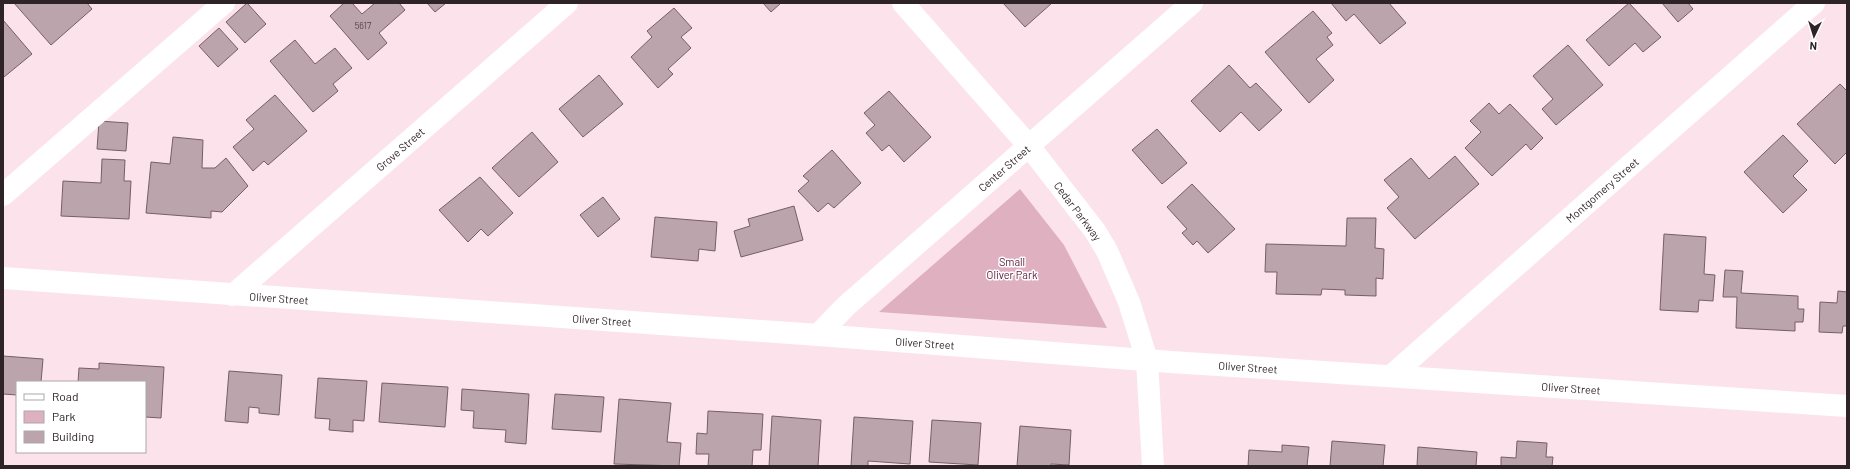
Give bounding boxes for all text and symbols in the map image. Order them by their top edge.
north arrow [1794,16,1834,56]
house number: 5617 [355,20,372,31]
text: N [1809,40,1817,53]
street label: Grove Street [373,125,427,173]
street label: Center Street [975,142,1033,194]
street label: Montgomery Street [1563,155,1641,225]
street label: Cedar Parkway [1052,179,1104,243]
park label: Small Oliver Park [987,255,1038,281]
street label: Oliver Street [249,289,309,307]
street label: Oliver Street [572,311,632,329]
street label: Oliver Street [895,334,955,352]
street label: Oliver Street [1218,358,1278,376]
street label: Oliver Street [1541,379,1601,397]
legend [16,381,146,453]
text: Road [52,389,79,403]
text: Park [52,409,76,423]
text: Building [52,429,94,443]

